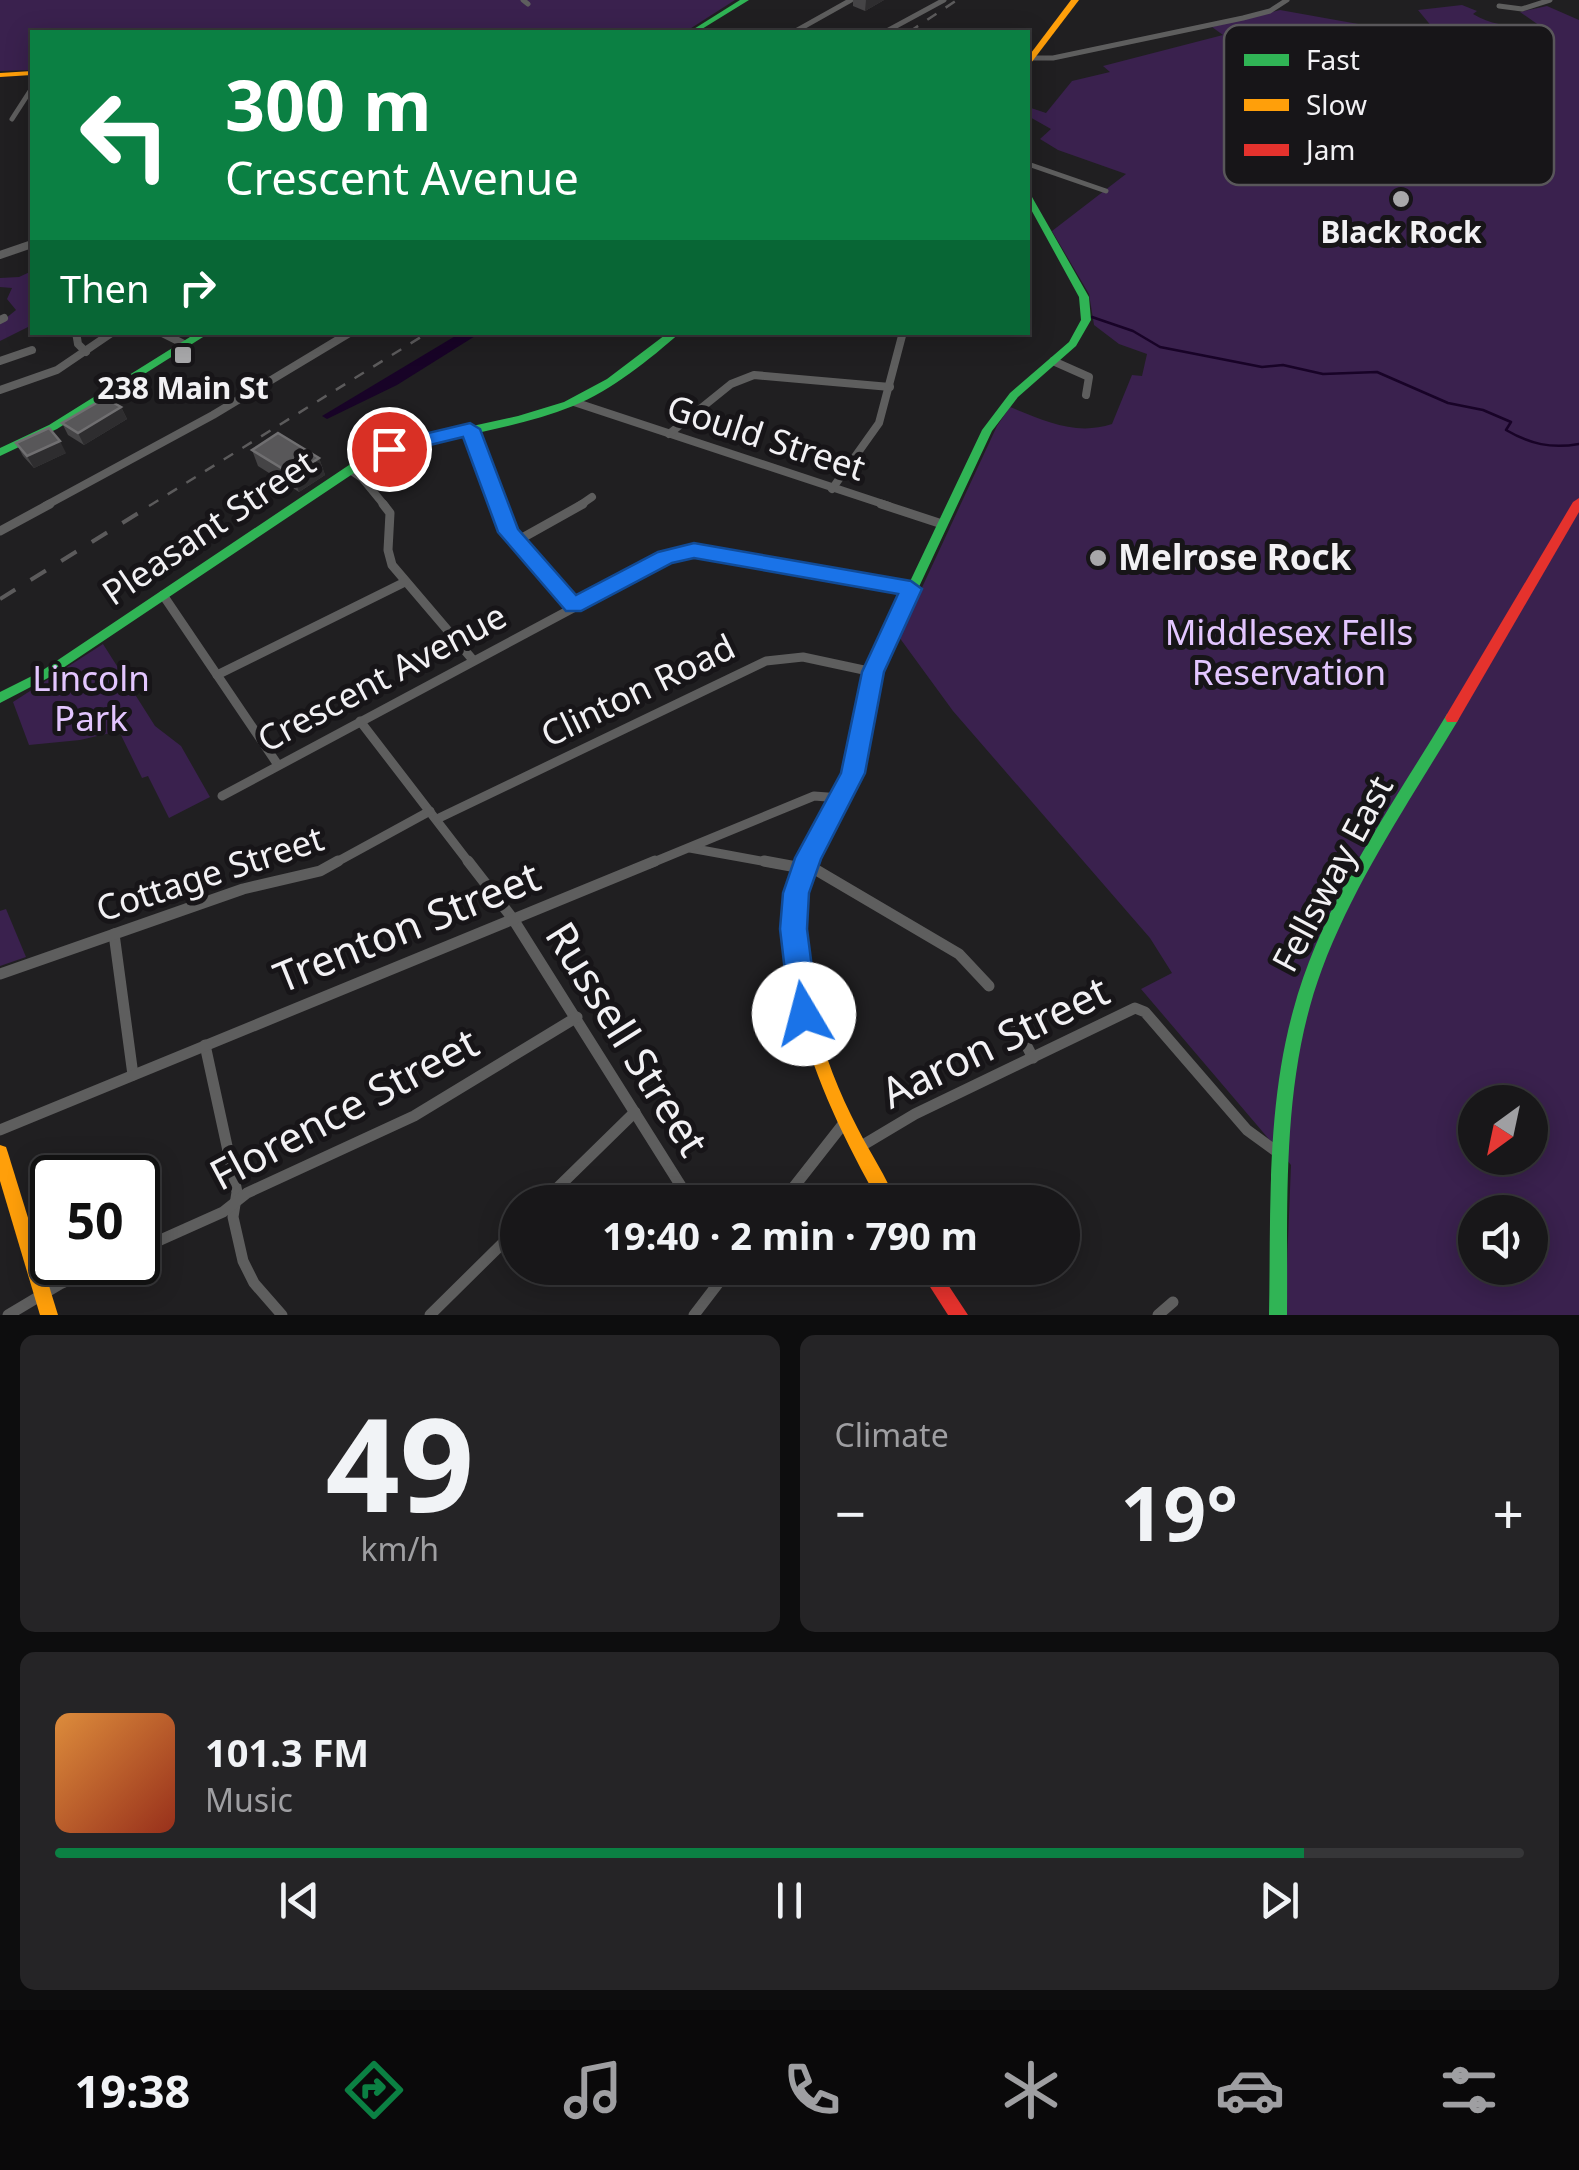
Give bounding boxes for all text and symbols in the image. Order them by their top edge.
legend [1224,25,1554,185]
text: Fast [1306,40,1360,78]
text: 300 m [225,56,432,152]
icon: left [60,70,190,200]
text: Slow [1306,85,1367,123]
text: Jam [1303,130,1356,168]
text: Crescent Avenue [225,147,579,208]
marker: Black Rock [1390,188,1412,210]
place label: Black Rock [1320,211,1482,252]
icon: right [170,260,225,315]
text: Then [60,262,150,314]
marker: 238 Main St [172,344,194,366]
place label: 238 Main St [97,367,269,408]
street label: Gould Street [661,382,872,491]
pin [347,407,432,492]
icon: arrive [362,422,417,477]
street label: Pleasant Street [93,438,324,615]
place label: Melrose Rock [1118,533,1352,580]
marker: Melrose Rock [1087,547,1109,569]
street label: Crescent Avenue [249,591,514,762]
park label: Middlesex Fells Reservation [1165,608,1413,695]
street label: Clinton Road [532,622,742,757]
park label: Lincoln Park [32,654,150,741]
street label: Fellsway East [1260,767,1403,979]
street label: Cottage Street [90,814,329,931]
street label: Trenton Street [265,846,548,1005]
street label: Russell Street [534,910,723,1166]
street label: Aaron Street [871,961,1118,1120]
position arrow [752,962,856,1066]
street label: Florence Street [199,1013,487,1202]
north arrow [1458,1085,1548,1175]
map controls [1458,1085,1548,1285]
speed limit sign: 50 [30,1155,160,1285]
button: sound [1458,1195,1548,1285]
text: 19:40 · 2 min · 790 m [602,1209,978,1261]
text: 49 [325,1373,474,1550]
text: Climate [835,1413,949,1456]
text: 19° [1120,1461,1238,1563]
text: − [835,1475,866,1550]
text: + [1493,1475,1524,1550]
text: km/h [360,1527,439,1570]
text: 101.3 FM [205,1726,369,1778]
text: Music [205,1778,293,1821]
icon: previous [272,1873,327,1928]
icon: pause [762,1873,817,1928]
icon: next [1252,1873,1307,1928]
icon: directions [339,2055,409,2125]
icon: music [558,2055,628,2125]
icon: phone [777,2055,847,2125]
icon: climate [996,2055,1066,2125]
icon: car [1215,2055,1285,2125]
icon: filters [1434,2055,1504,2125]
text: 19:38 [75,2060,190,2121]

